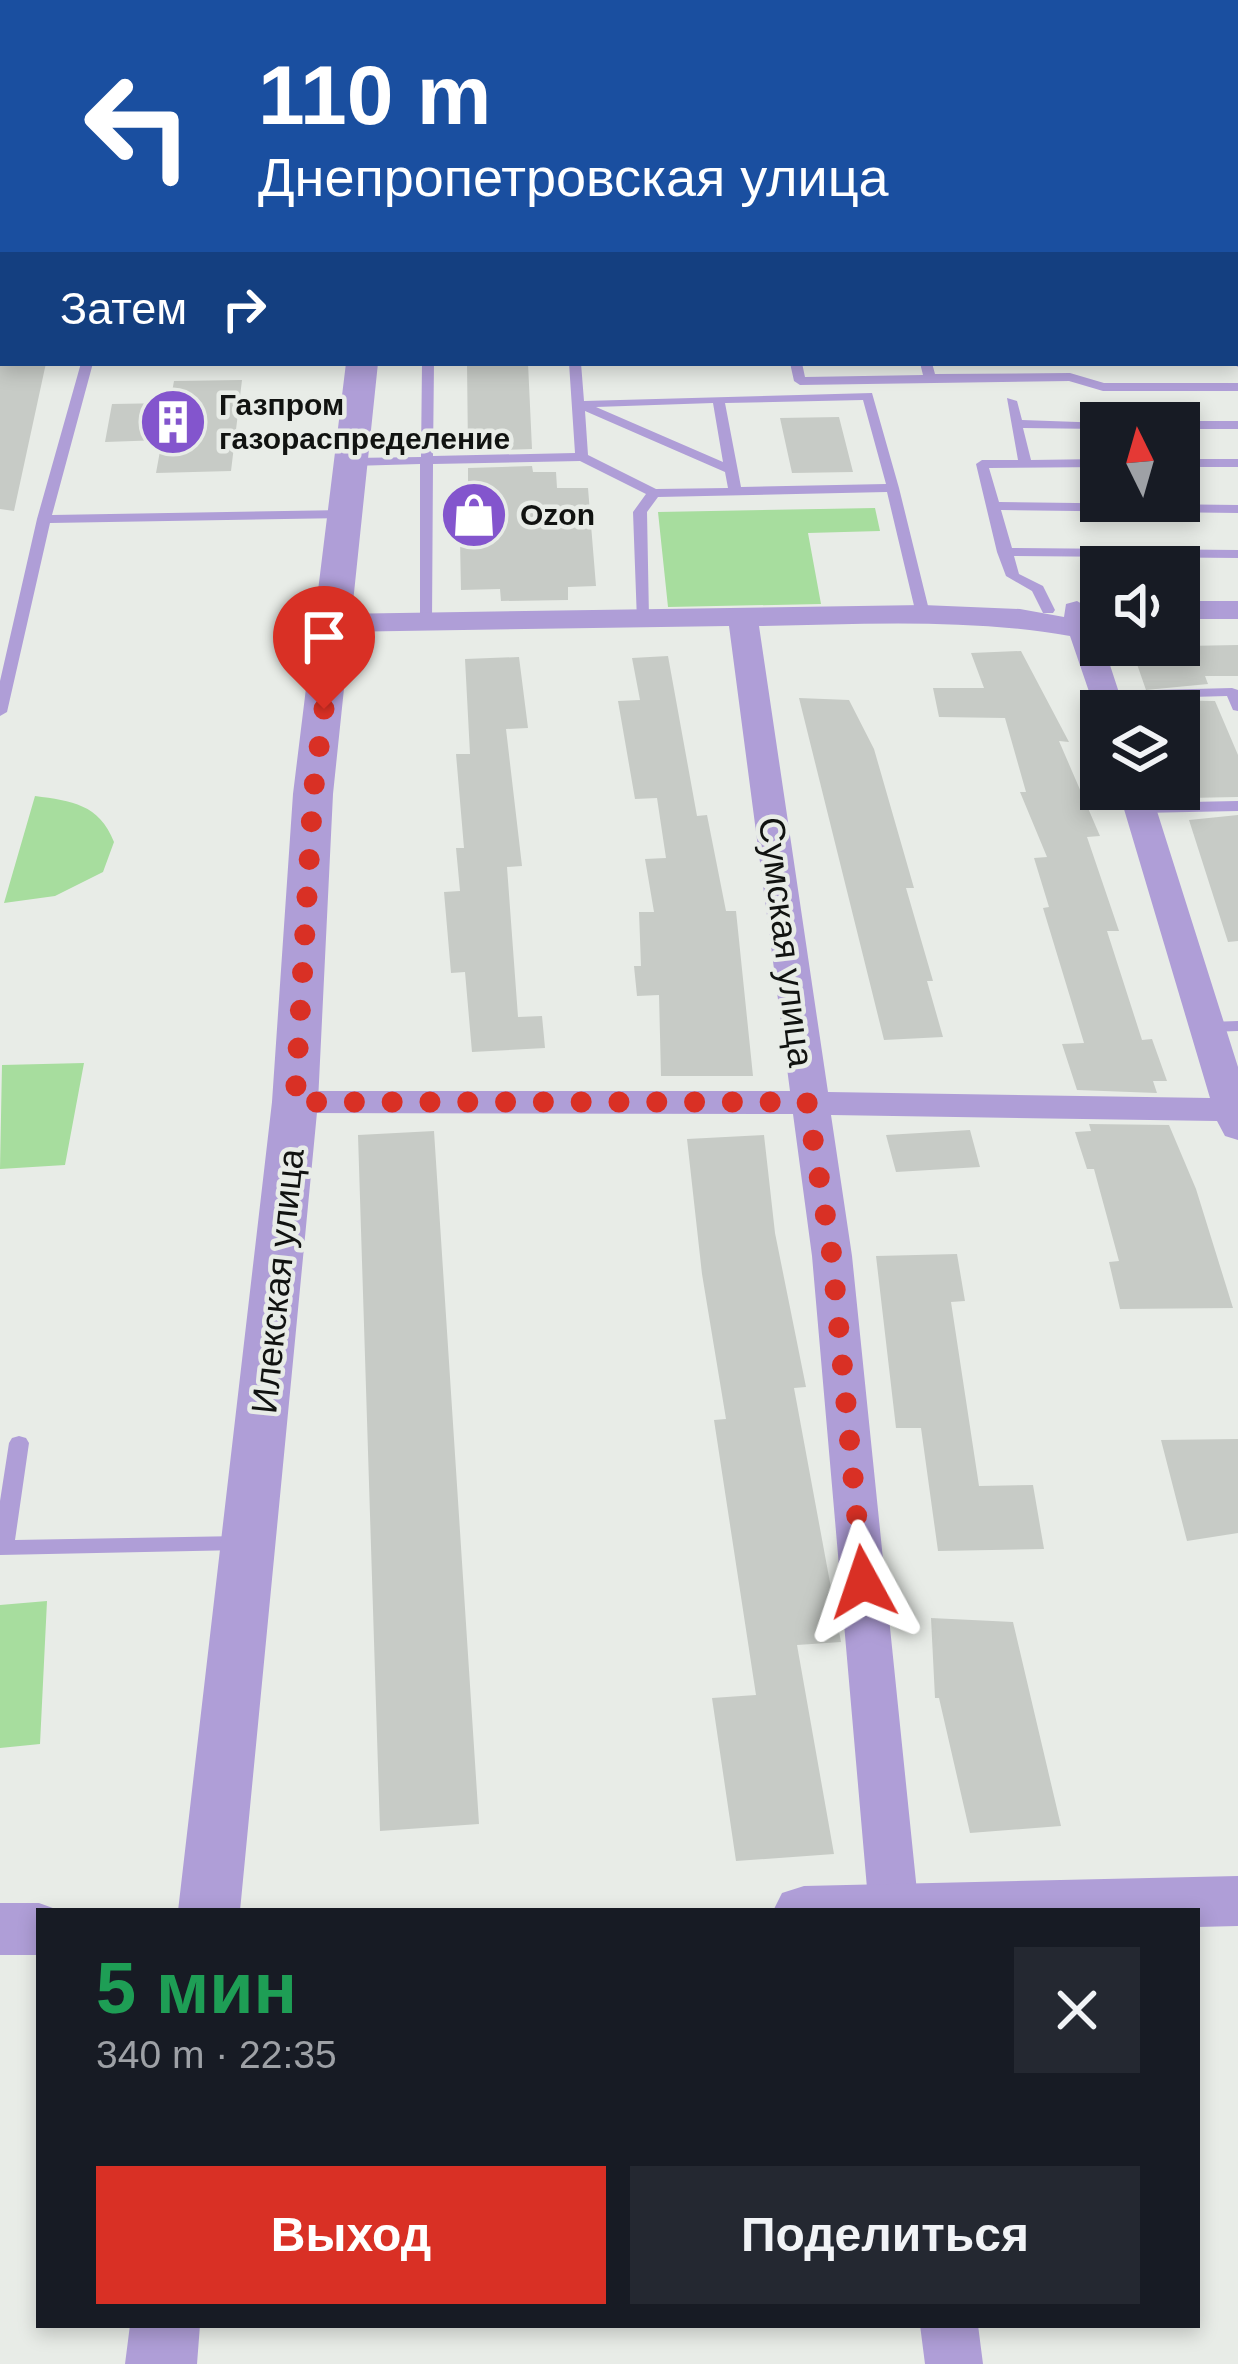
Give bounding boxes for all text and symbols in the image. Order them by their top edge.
icon: left [60,48,216,204]
text: 110 m [258,48,492,142]
text: Днепропетровская улица [258,147,889,207]
icon: right [211,276,277,342]
text: Затем [60,283,187,334]
building icon: Газпром газораспределение [138,387,208,457]
place label: Газпром газораспределение [219,388,510,455]
north arrow [1080,402,1200,522]
map controls [1080,402,1200,810]
shop icon: Ozon [439,480,509,550]
place label: Ozon [520,498,595,531]
button: sound [1080,546,1200,666]
pin [273,586,375,709]
icon: arrive [291,604,357,670]
button: layers [1080,690,1200,810]
street label: Сумская улица [751,815,822,1070]
street label: Илекская улица [243,1146,312,1416]
position arrow [800,1519,926,1645]
button: close [1014,1947,1140,2073]
text: 5 мин [96,1948,297,2028]
text: 340 m · 22:35 [96,2033,337,2076]
button: Выход [96,2166,606,2304]
button: Поделиться [630,2166,1140,2304]

